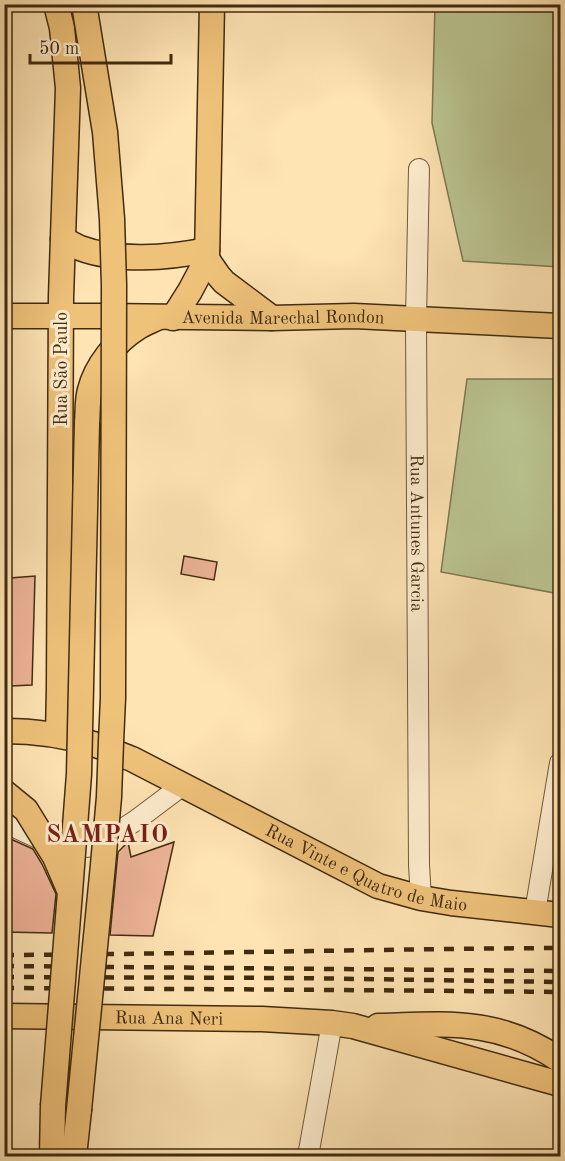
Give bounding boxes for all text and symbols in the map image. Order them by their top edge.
scale bar [30,27,171,65]
text: 50 m [39,40,79,58]
street label: Avenida Marechal Rondon [181,308,385,328]
street label: Rua São Paulo [53,312,71,426]
street label: Rua Antunes Garcia [407,454,426,612]
street label: Rua Vinte e Quatro de Maio [262,821,468,915]
district label: SAMPAIO [46,824,170,848]
street label: Rua Ana Neri [115,1009,223,1029]

